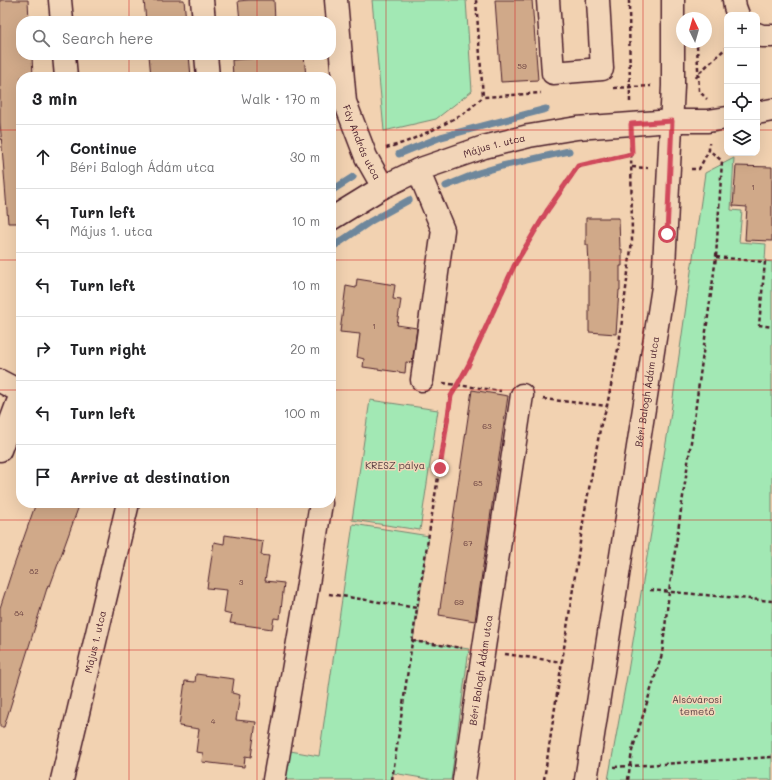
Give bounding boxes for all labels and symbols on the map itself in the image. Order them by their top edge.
north arrow [676,12,712,48]
house number: 59 [517,61,527,71]
street label: Fáy András utca [340,103,384,182]
street label: Május 1. utca [461,130,527,161]
house number: 1 [751,182,755,192]
route start [658,225,676,243]
house number: 1 [372,321,376,331]
street label: Béri Balogh Ádám utca [631,335,662,448]
house number: 63 [482,421,492,431]
park label: KRESZ pálya [365,458,425,472]
route end [431,459,449,477]
house number: 65 [473,478,483,488]
house number: 67 [463,538,473,548]
house number: 82 [29,566,39,576]
house number: 3 [239,577,244,587]
house number: 69 [454,597,464,607]
house number: 84 [14,608,24,618]
street label: Május 1. utca [81,609,109,675]
street label: Béri Balogh Ádám utca [465,614,496,726]
park label: Alsóvárosi temető [672,692,722,718]
house number: 4 [211,716,216,726]

